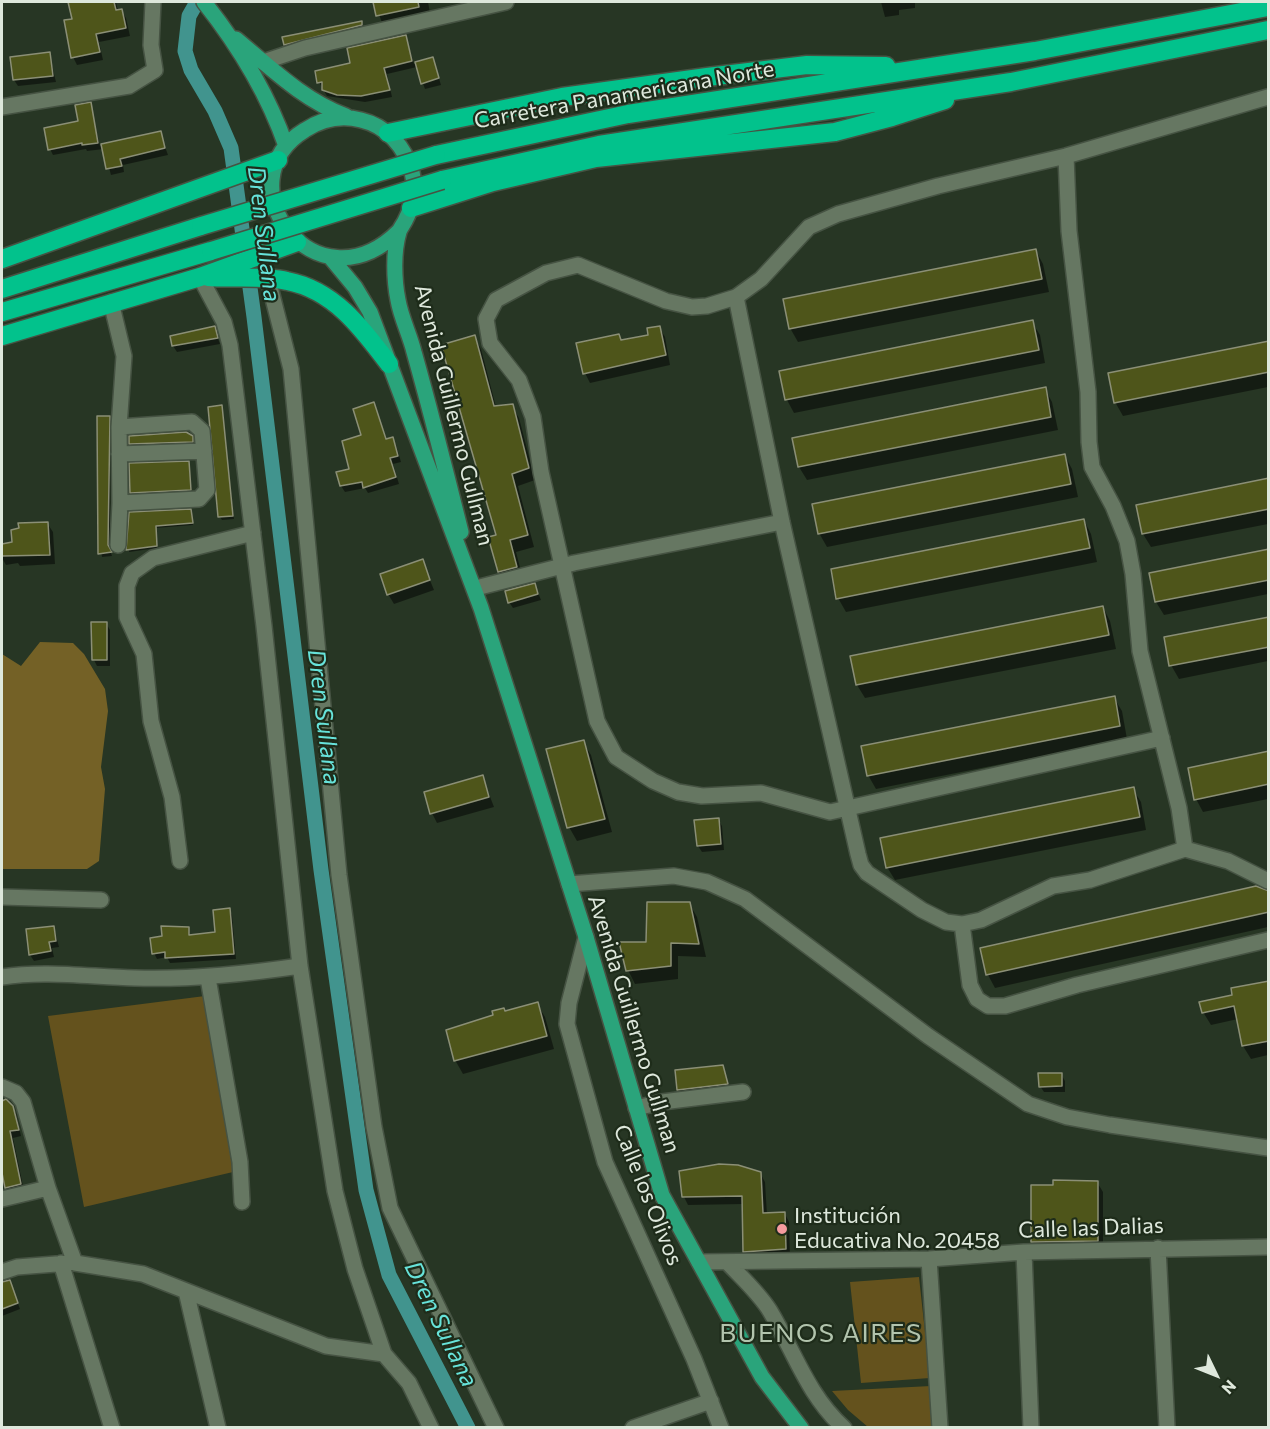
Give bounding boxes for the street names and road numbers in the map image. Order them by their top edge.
street label: Carretera Panamericana Norte [472,56,776,134]
street label: Avenida Guillermo Gullman [409,281,499,549]
street label: Avenida Guillermo Gullman [582,892,686,1156]
street label: Calle los Olivos [608,1121,688,1269]
street label: Calle las Dalias [1018,1212,1164,1244]

